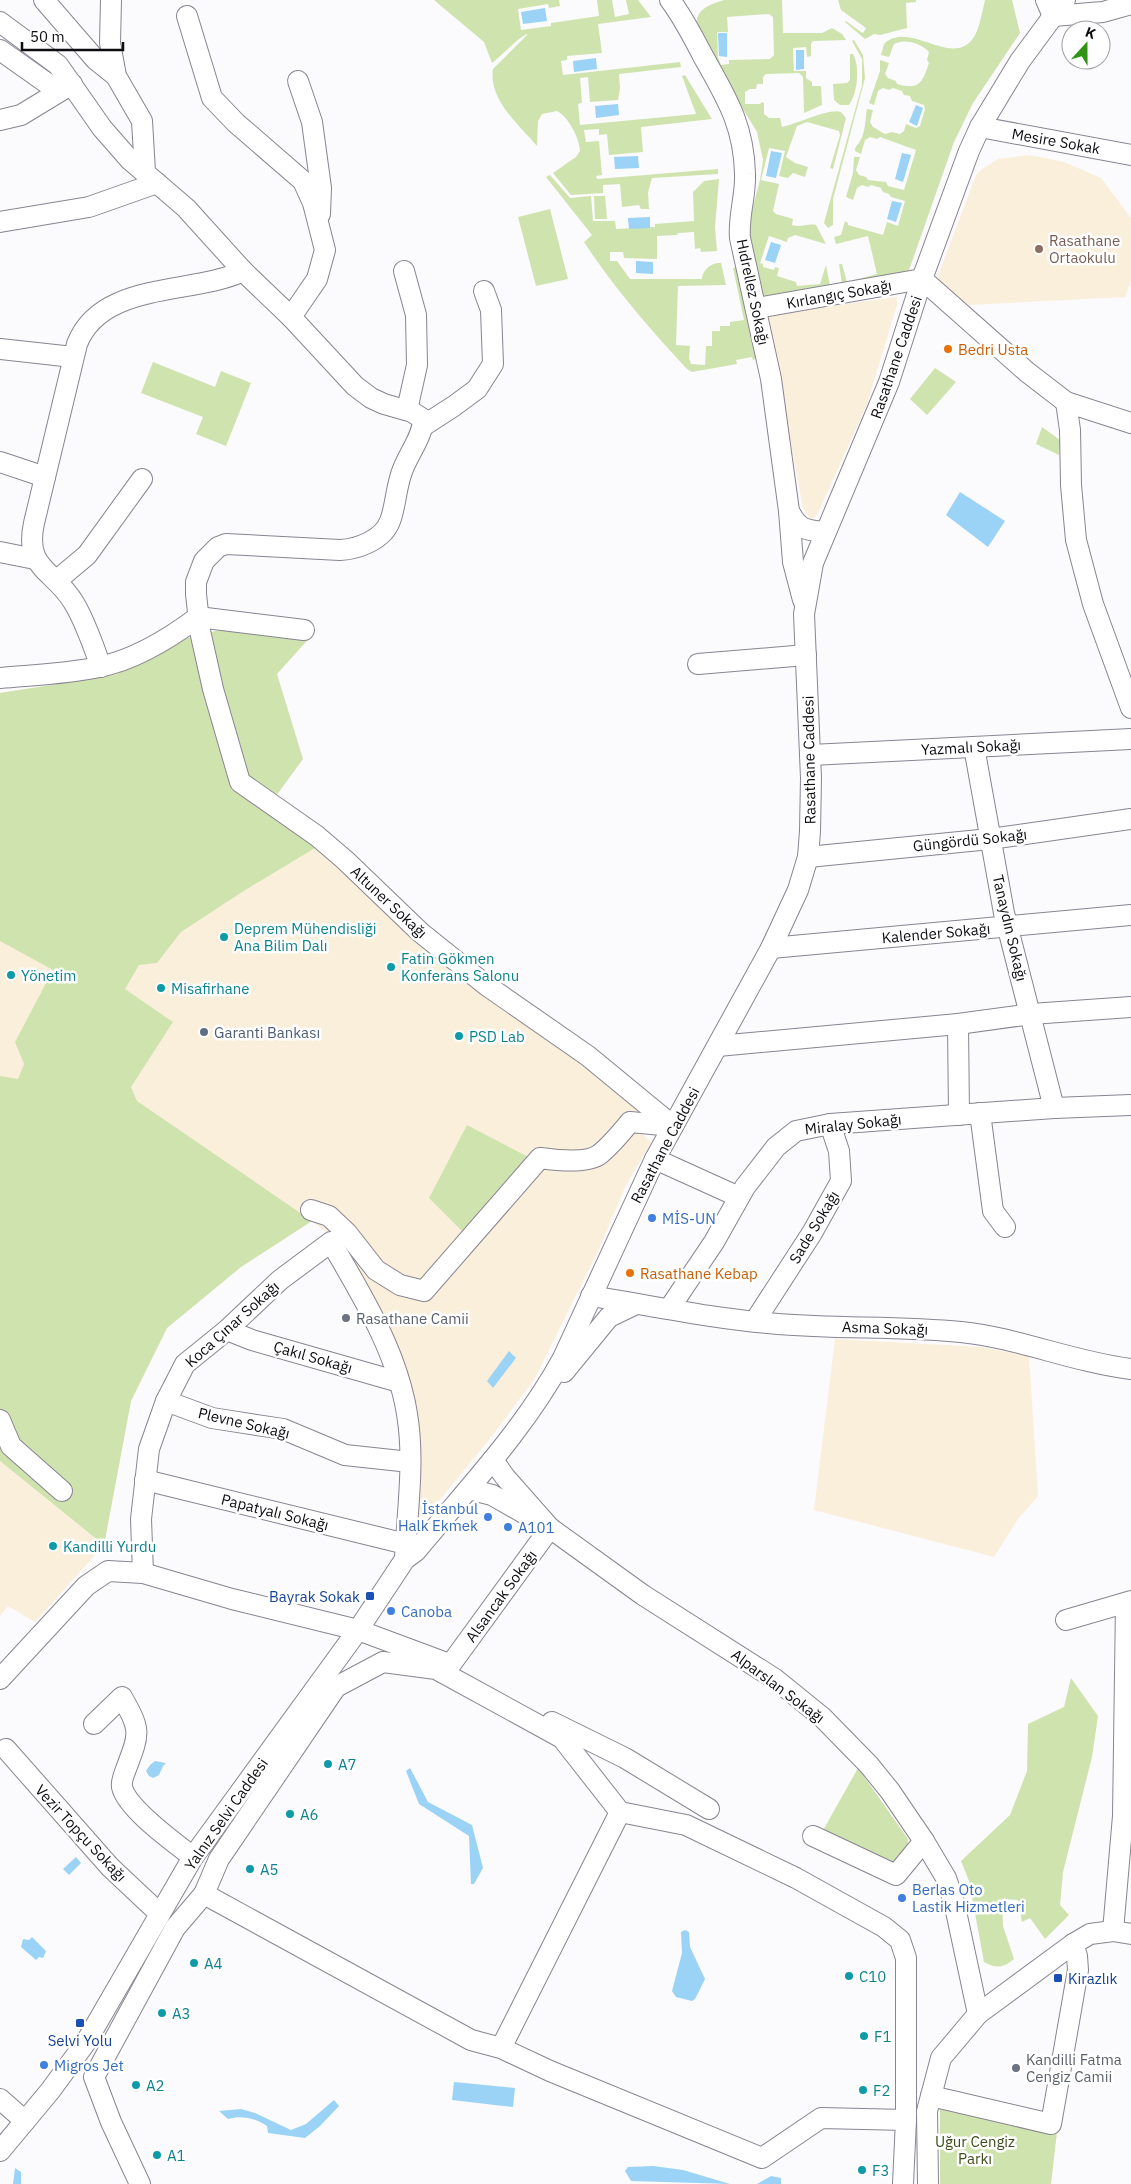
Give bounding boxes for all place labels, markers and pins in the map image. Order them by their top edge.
place label: Rasathane Ortaokulu [1049,231,1120,267]
marker: Rasathane Ortaokulu [1033,243,1045,255]
place label: Bedri Usta [958,340,1028,359]
marker: Bedri Usta [942,343,954,355]
place label: Deprem Mühendisliği Ana Bilim Dalı [234,919,377,955]
marker: Deprem Mühendisliği Ana Bilim Dalı [218,931,230,943]
place label: Fatin Gökmen Konferans Salonu [401,949,519,985]
marker: Fatin Gökmen Konferans Salonu [385,961,397,973]
place label: Yönetim [21,966,76,985]
marker: Yönetim [5,969,17,981]
place label: Misafirhane [171,979,250,998]
marker: Misafirhane [155,982,167,994]
place label: Garanti Bankası [214,1023,320,1042]
marker: Garanti Bankası [198,1026,210,1038]
place label: PSD Lab [469,1027,525,1046]
marker: PSD Lab [453,1030,465,1042]
place label: MİS-UN [662,1209,716,1228]
marker: MİS-UN [646,1212,658,1224]
place label: Rasathane Kebap [640,1264,758,1283]
marker: Rasathane Kebap [624,1267,636,1279]
place label: Rasathane Camii [356,1309,469,1328]
marker: Rasathane Camii [340,1312,352,1324]
place label: İstanbul Halk Ekmek [398,1499,478,1535]
marker: İstanbul Halk Ekmek [482,1511,494,1523]
place label: A101 [518,1518,555,1537]
marker: A101 [502,1521,514,1533]
place label: Kandilli Yurdu [63,1537,156,1556]
marker: Kandilli Yurdu [47,1540,59,1552]
place label: Bayrak Sokak [269,1587,360,1606]
marker: Bayrak Sokak [364,1590,376,1602]
place label: Canoba [401,1602,452,1621]
marker: Canoba [385,1605,397,1617]
place label: A7 [338,1755,357,1774]
marker: A7 [322,1758,334,1770]
place label: A6 [300,1805,319,1824]
marker: A6 [284,1808,296,1820]
place label: A5 [260,1860,279,1879]
marker: A5 [244,1863,256,1875]
place label: Berlas Oto Lastik Hizmetleri [912,1880,1025,1916]
marker: Berlas Oto Lastik Hizmetleri [896,1892,908,1904]
place label: A4 [204,1954,223,1973]
marker: A4 [188,1957,200,1969]
place label: C10 [859,1967,886,1986]
place label: Kirazlık [1068,1969,1118,1988]
marker: C10 [843,1970,855,1982]
marker: Kirazlık [1052,1972,1064,1984]
place label: A3 [172,2004,191,2023]
marker: A3 [156,2007,168,2019]
marker: Selvi Yolu [74,2017,86,2029]
place label: F1 [874,2027,891,2046]
marker: F1 [858,2030,870,2042]
place label: Selvi Yolu [48,2031,112,2050]
place label: Kandilli Fatma Cengiz Camii [1026,2050,1122,2086]
place label: Migros Jet [54,2056,124,2075]
marker: Migros Jet [38,2059,50,2071]
marker: Kandilli Fatma Cengiz Camii [1010,2062,1022,2074]
place label: A2 [146,2076,165,2095]
marker: A2 [130,2079,142,2091]
place label: F2 [873,2081,890,2100]
marker: F2 [857,2084,869,2096]
place label: A1 [167,2146,186,2165]
marker: A1 [151,2149,163,2161]
place label: F3 [872,2161,889,2180]
marker: F3 [856,2164,868,2176]

